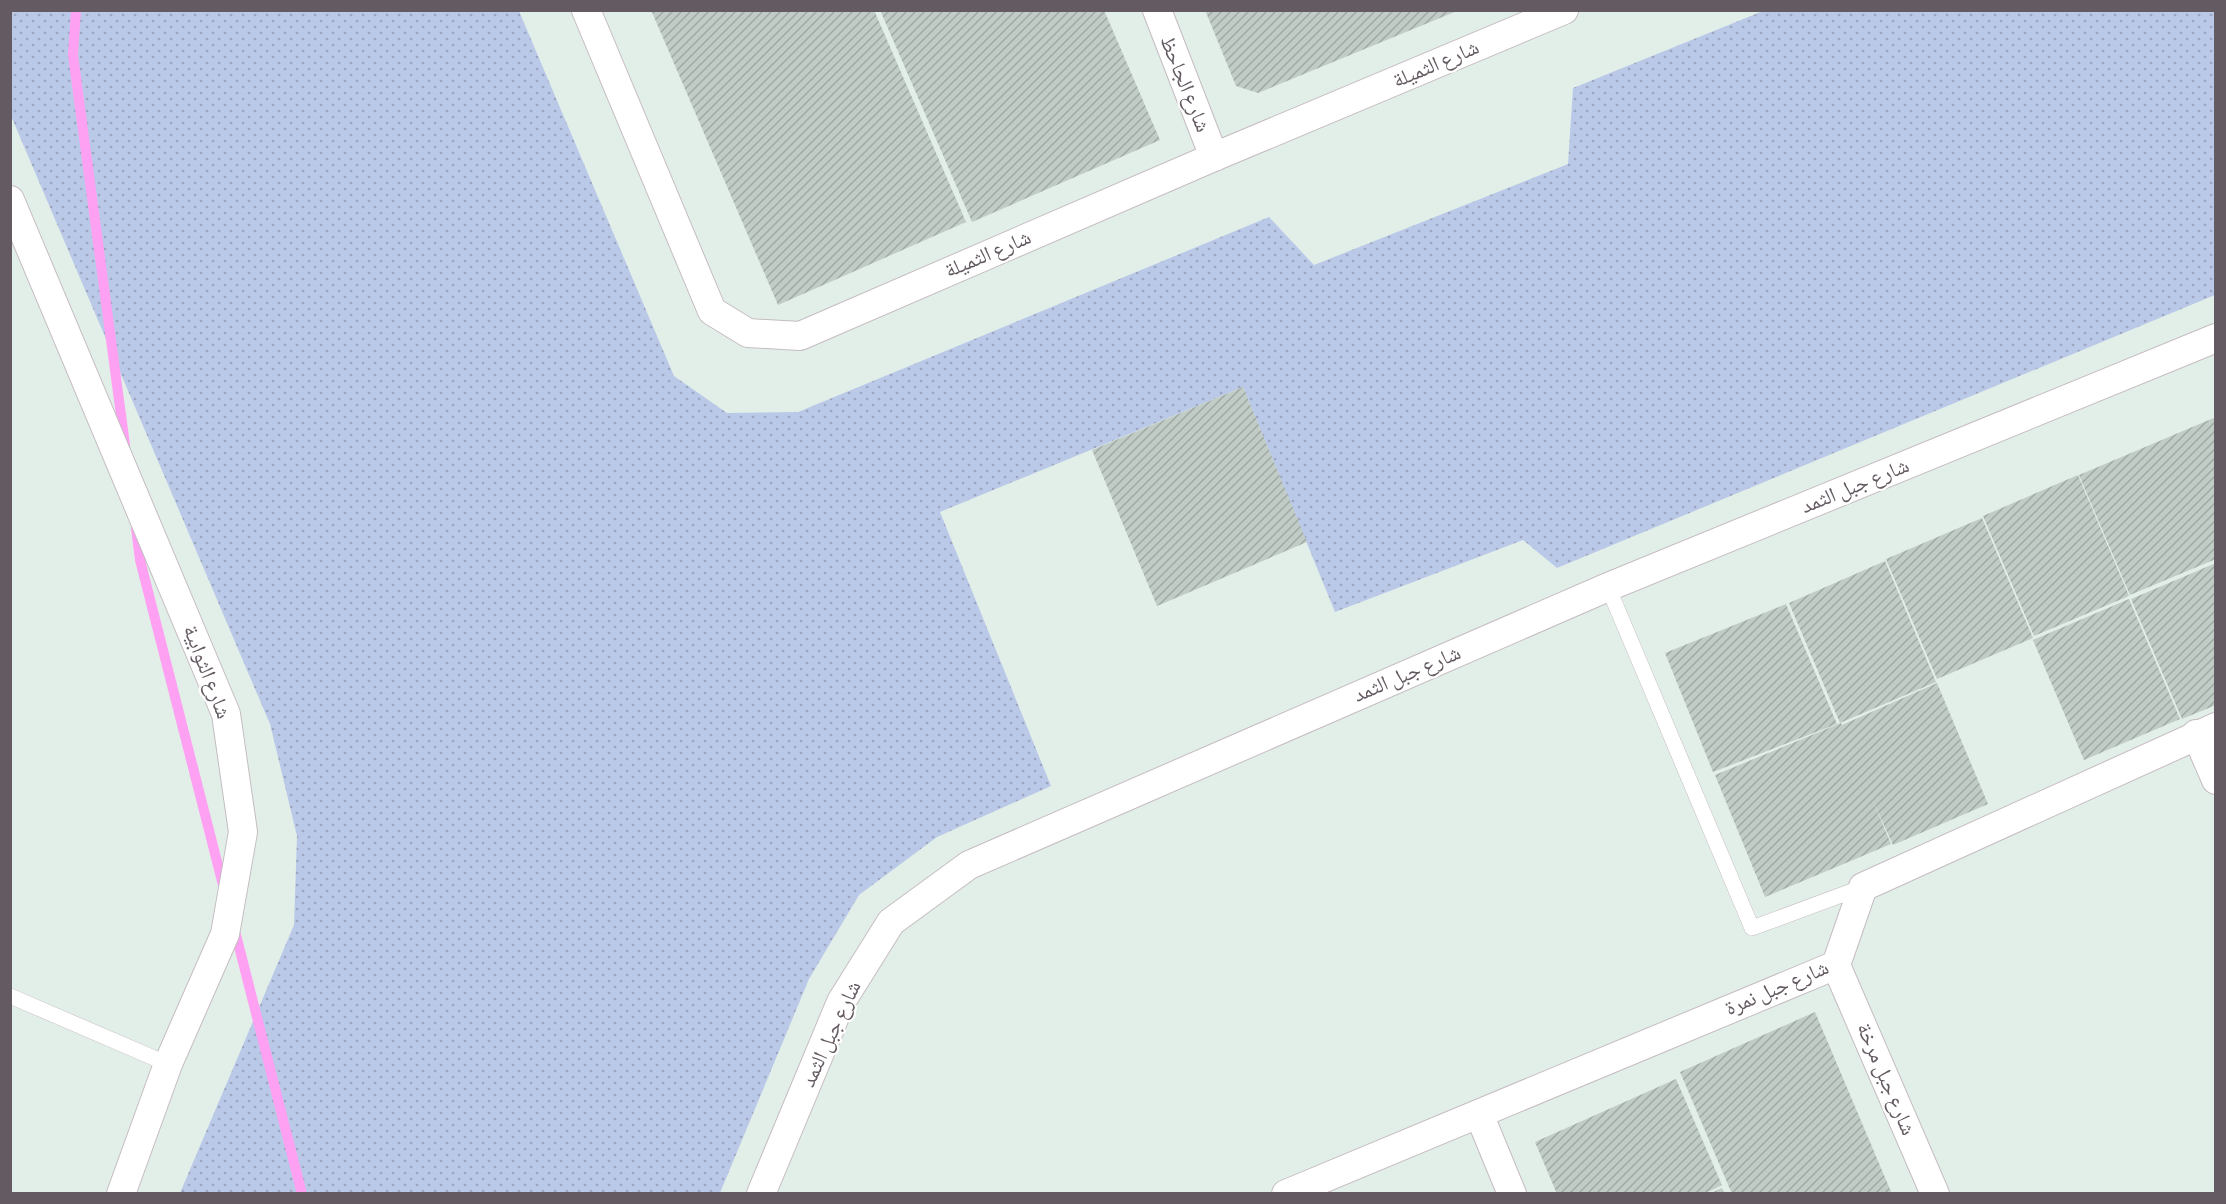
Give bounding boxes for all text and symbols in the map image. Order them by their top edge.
street label: شارع الجاحظ [1154,33,1214,136]
street label: شارع الثميلة [1390,37,1483,93]
street label: شارع الثميلة [942,227,1035,283]
street label: شارع جبل الثمد [1798,455,1913,519]
street label: شارع الثوابية [178,622,234,722]
street label: شارع جبل الثمد [1350,642,1465,708]
street label: شارع جبل نمرة [1722,957,1833,1021]
street label: شارع جبل الثمد [797,978,867,1091]
street label: شارع جبل مرخة [1851,1020,1919,1139]

